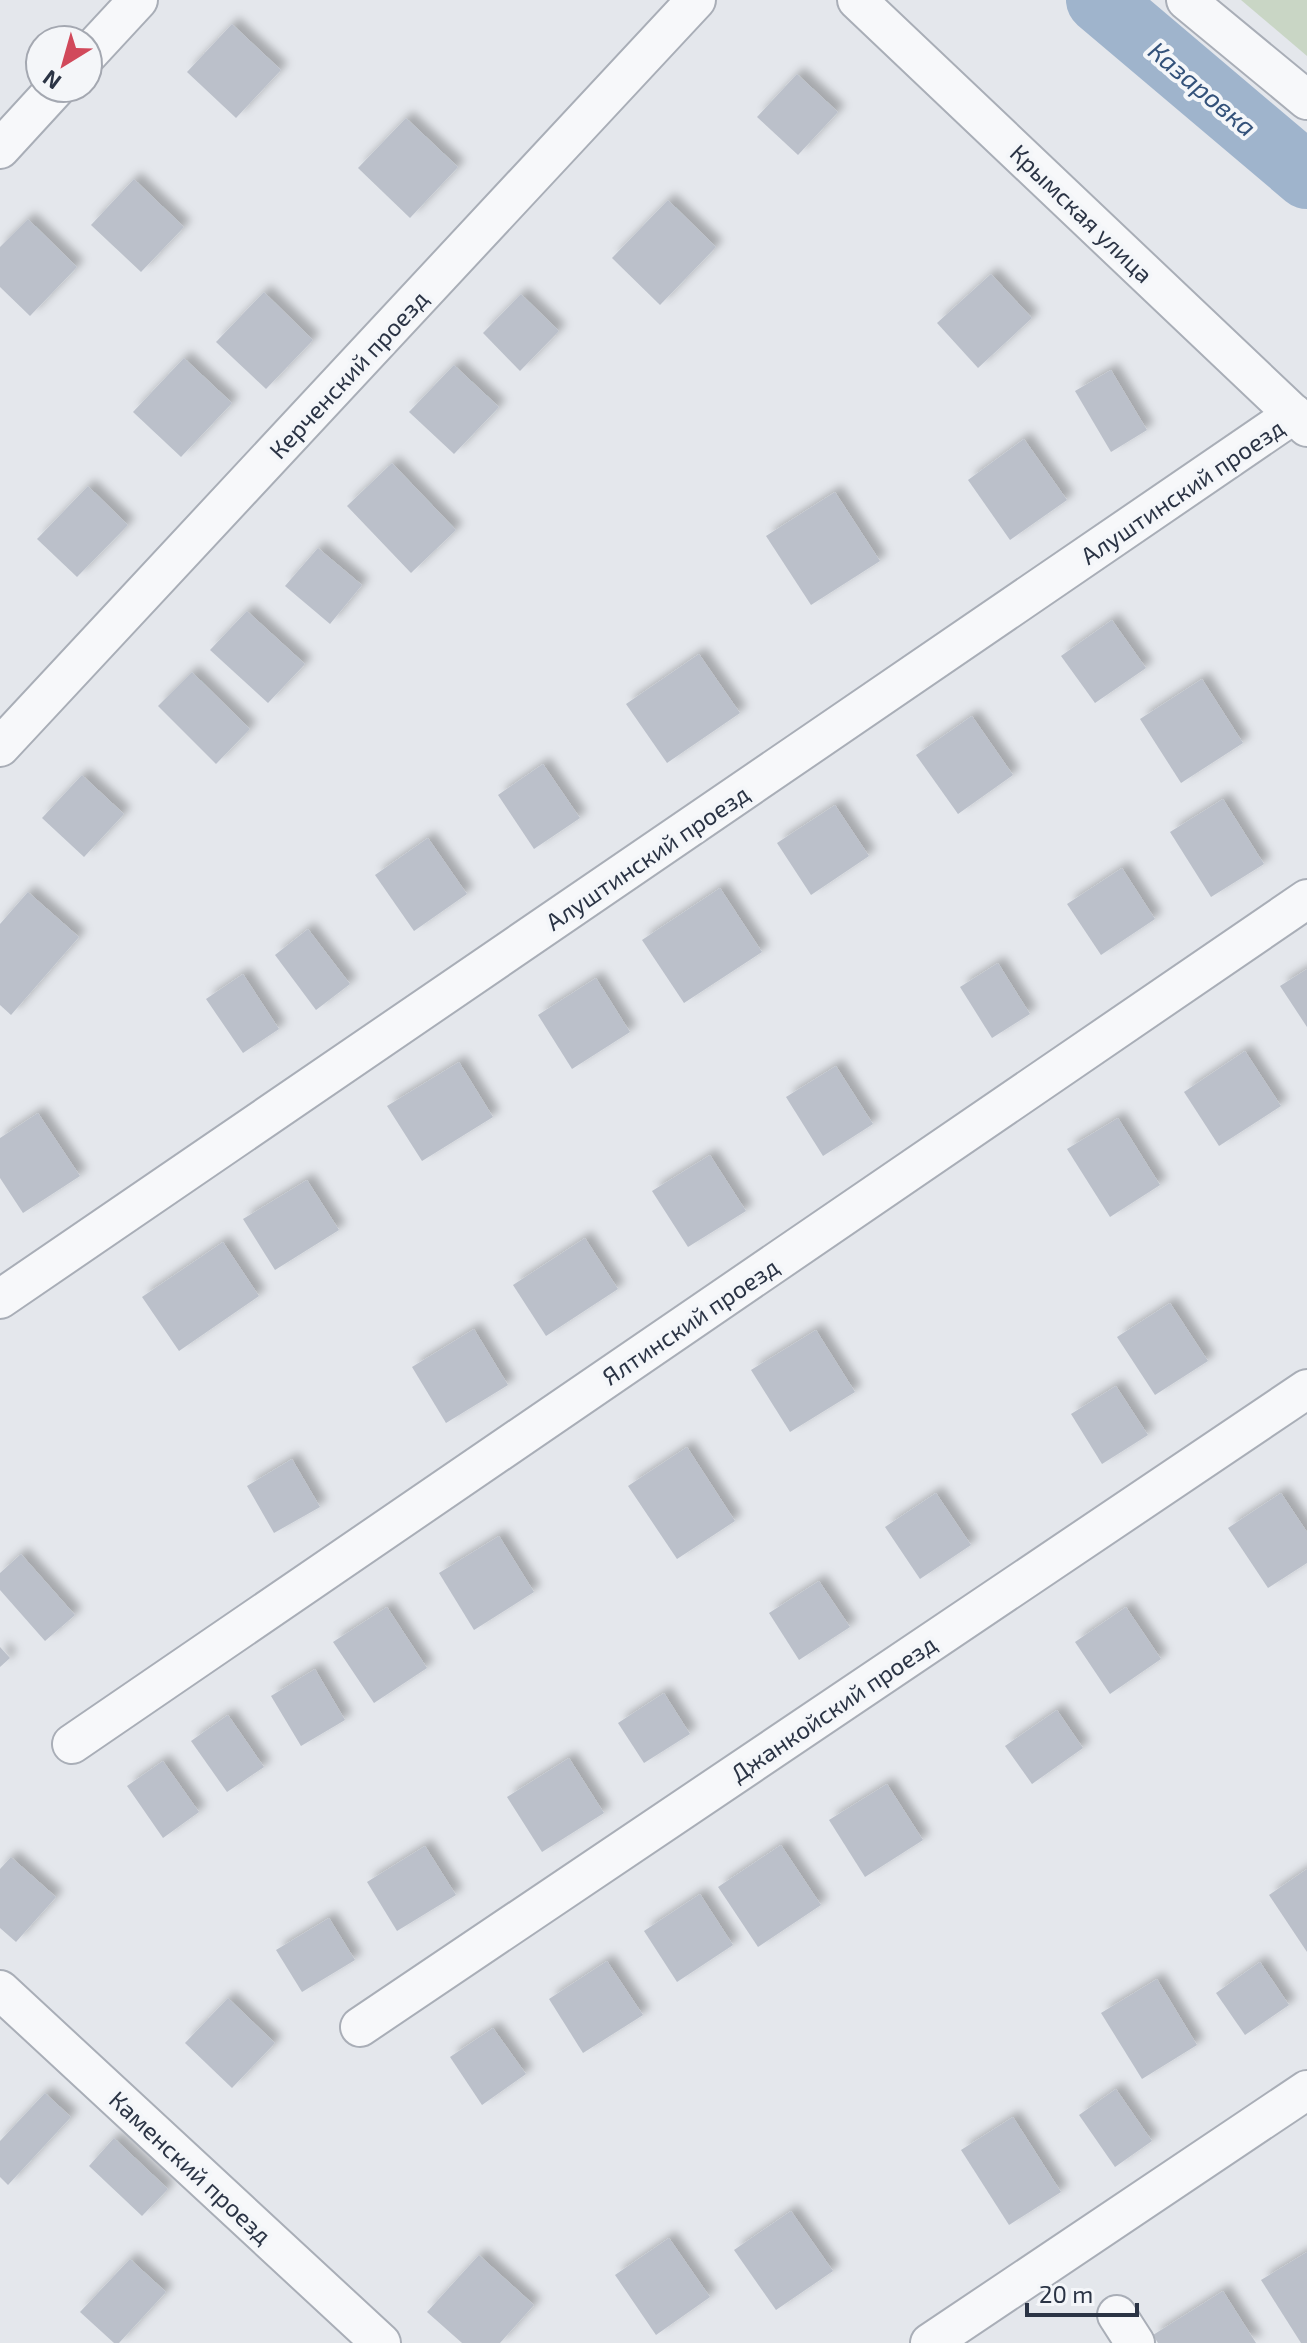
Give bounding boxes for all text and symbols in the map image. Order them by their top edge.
north arrow [24,24,104,104]
water label: Казаровка [1143,34,1263,142]
text: N [37,66,66,96]
street label: Крымская улица [1004,138,1159,289]
street label: Керченский проезд [263,284,433,464]
street label: Алуштинский проезд [1075,412,1290,571]
street label: Алуштинский проезд [540,778,755,937]
street label: Ялтинский проезд [596,1251,784,1391]
street label: Джанкойский проезд [725,1628,941,1788]
street label: Каменский проезд [104,2084,278,2250]
scale bar [1027,2267,1137,2317]
text: 20 m [1039,2279,1093,2308]

